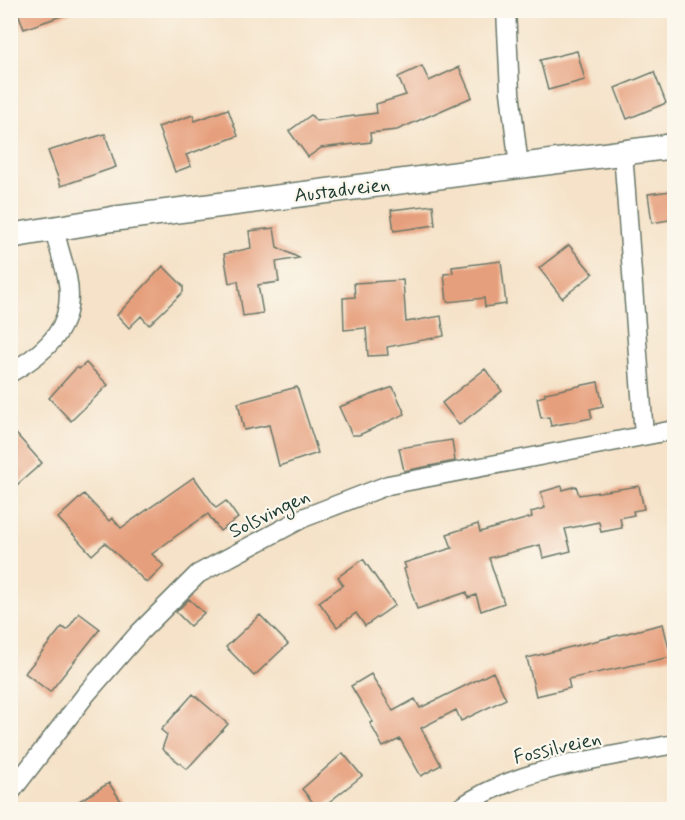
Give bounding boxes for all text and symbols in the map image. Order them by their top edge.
street label: Austadveien [293,171,392,210]
street label: Solsvingen [225,483,315,546]
street label: Fossilveien [511,725,604,772]

